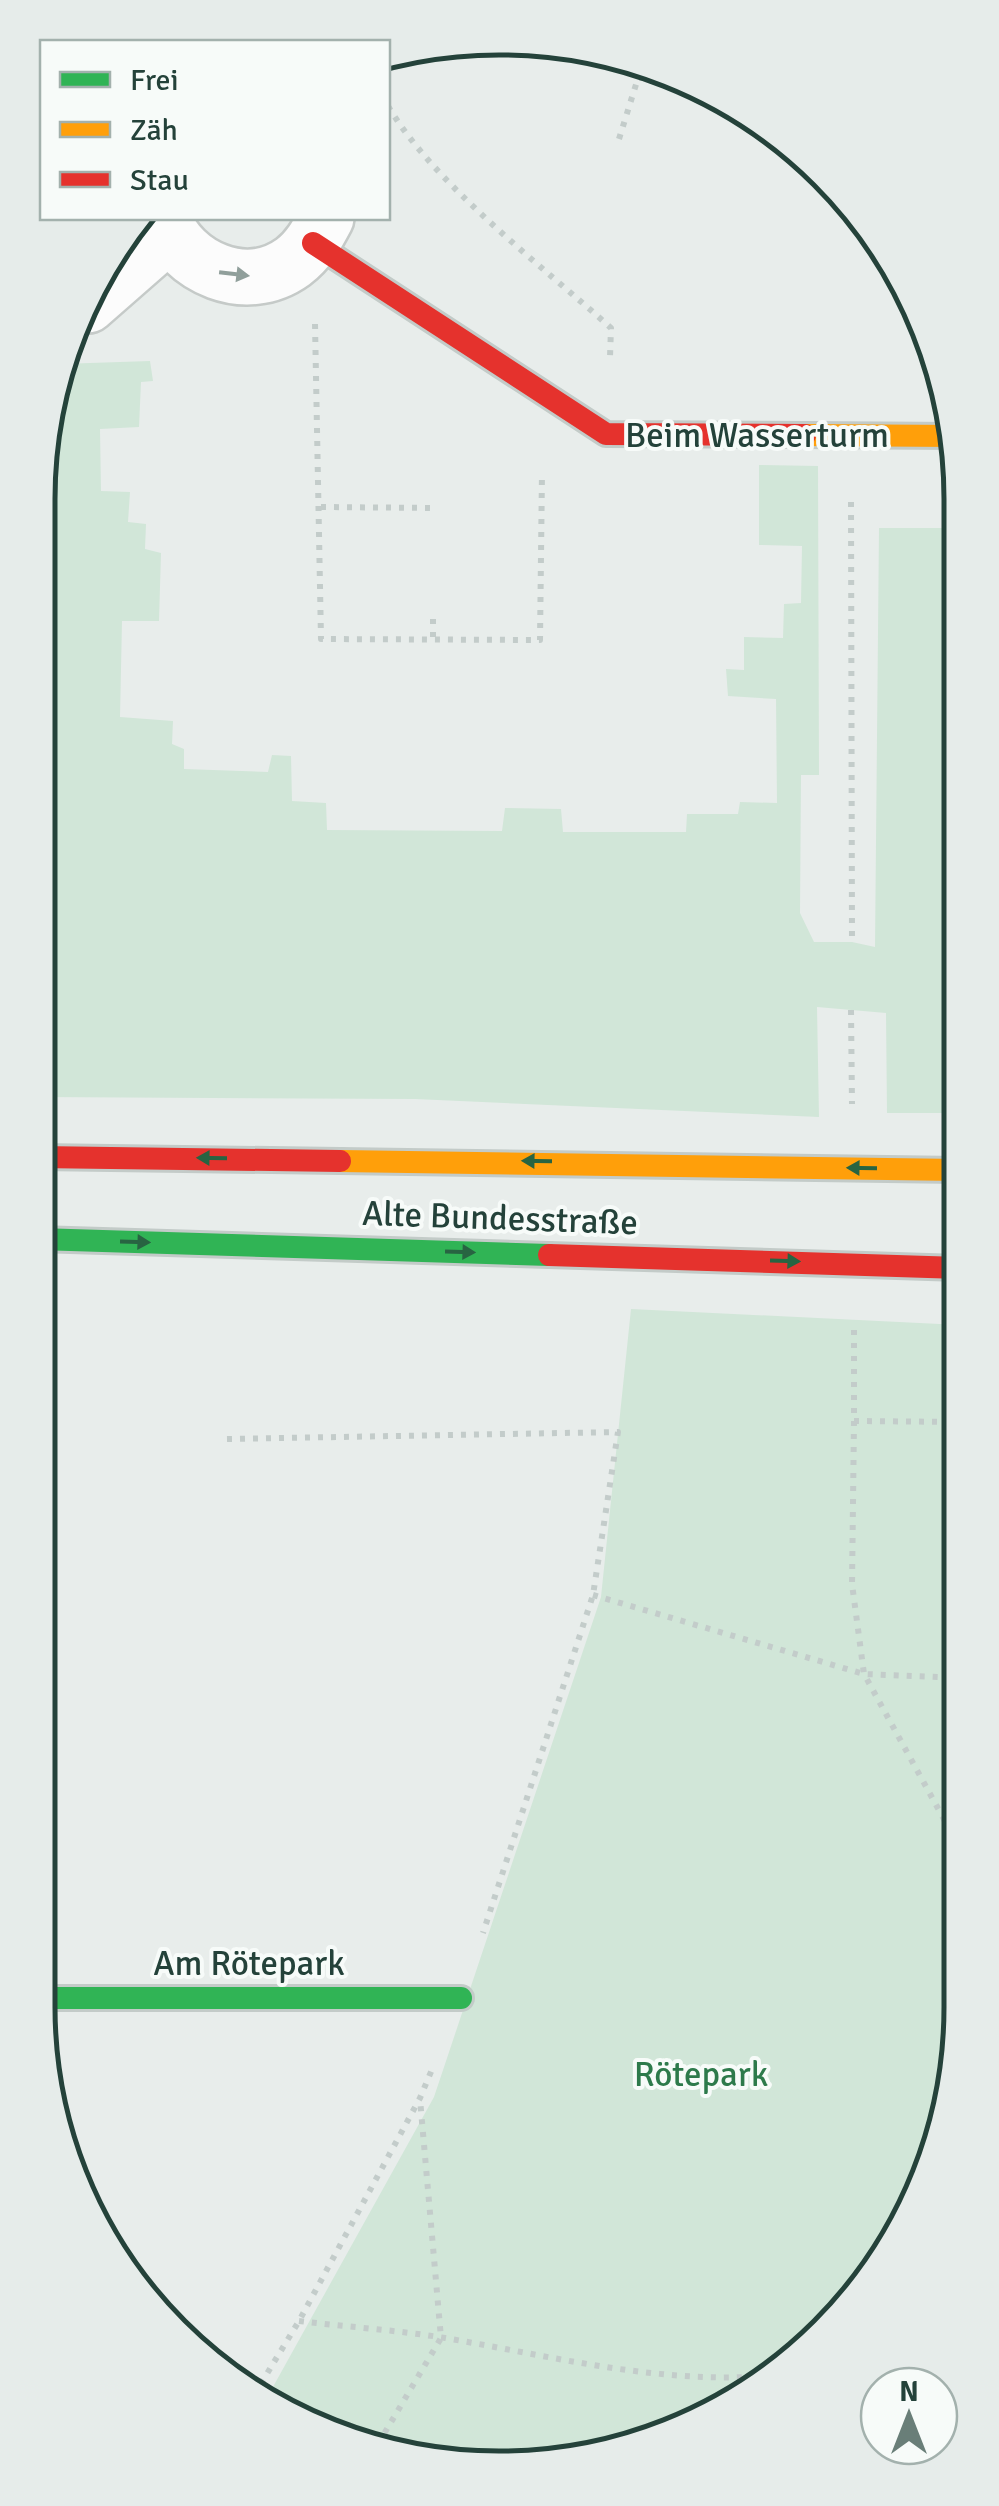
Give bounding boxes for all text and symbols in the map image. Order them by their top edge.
legend [40,40,390,220]
text: Frei [130,62,179,99]
text: Zäh [130,112,178,149]
text: Stau [130,162,189,199]
one-way arrow [219,266,250,282]
street label: Beim Wasserturm [625,414,889,457]
one-way arrow [195,1150,227,1166]
one-way arrow [520,1153,552,1169]
one-way arrow [845,1159,877,1175]
street label: Alte Bundesstraße [361,1192,639,1244]
one-way arrow [119,1234,151,1250]
one-way arrow [444,1244,476,1260]
one-way arrow [769,1254,801,1270]
street label: Am Rötepark [153,1942,345,1985]
park label: Rötepark [634,2053,768,2096]
north arrow [859,2366,959,2466]
text: N [899,2375,919,2409]

